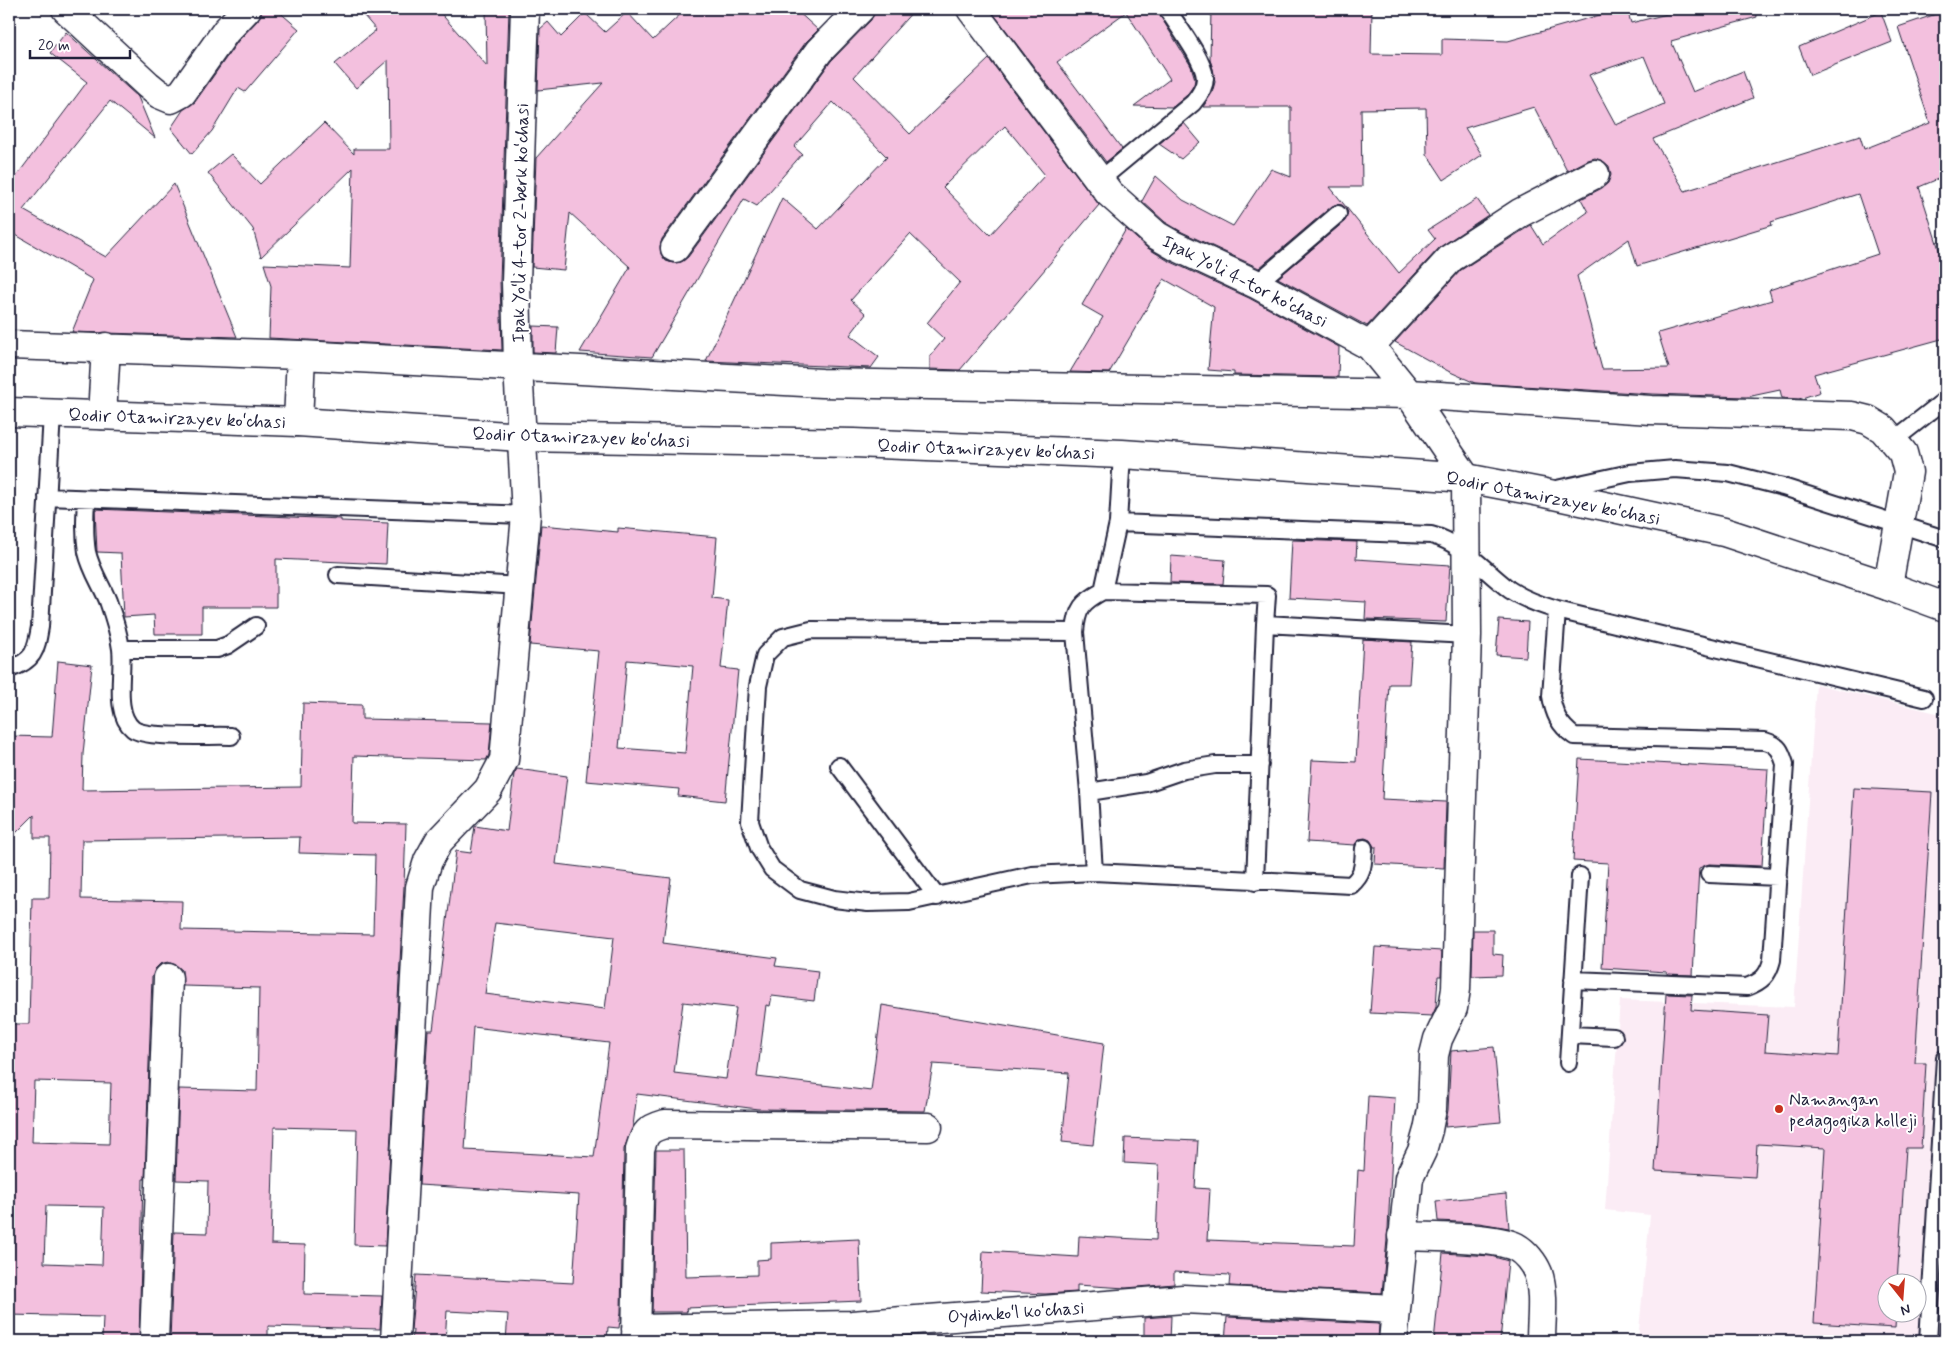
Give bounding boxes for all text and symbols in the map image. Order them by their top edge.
scale bar [30,28,130,60]
text: 20 m [38,36,70,56]
street label: Ipak Yoʻli 4-tor 2-berk koʻchasi [507,103,535,343]
street label: Ipak Yoʻli 4-tor koʻchasi [1158,230,1331,334]
street label: Qodir Otamirzayev koʻchasi [68,403,286,435]
street label: Qodir Otamirzayev koʻchasi [472,422,690,454]
street label: Qodir Otamirzayev koʻchasi [877,434,1095,466]
street label: Qodir Otamirzayev koʻchasi [1444,466,1662,532]
place label: Namangan pedagogika kolleji [1789,1088,1917,1134]
marker: Namangan pedagogika kolleji [1773,1103,1785,1115]
north arrow [1876,1272,1926,1322]
street label: Oydinkoʻl koʻchasi [947,1296,1085,1330]
text: N [1898,1300,1913,1319]

